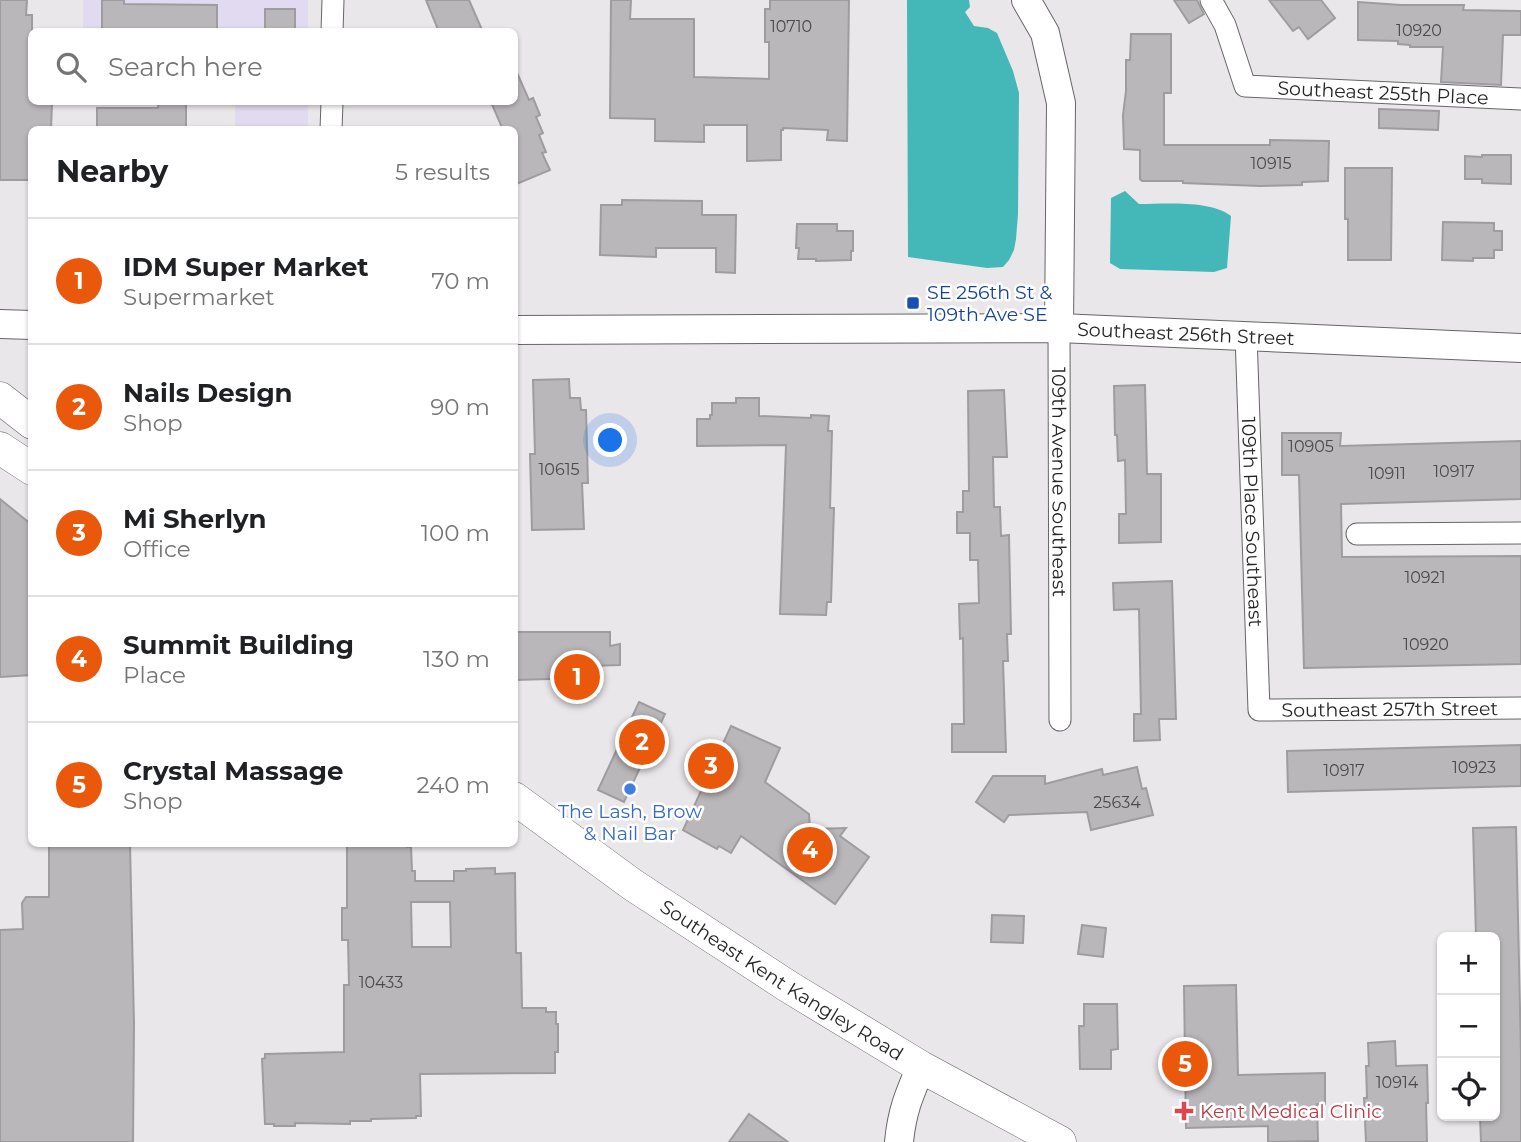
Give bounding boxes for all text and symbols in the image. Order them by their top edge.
house number: 10710 [770,17,812,36]
house number: 10920 [1396,21,1442,40]
search box [28,28,518,105]
icon: search [52,48,90,86]
text: Search here [108,51,263,83]
street label: Southeast 255th Place [1277,77,1489,109]
text: Nearby [56,153,168,190]
house number: 10915 [1251,154,1291,173]
text: 5 results [395,158,490,186]
text: IDM Super Market [123,251,369,283]
text: 1 [74,267,84,295]
text: 70 m [431,267,490,295]
place label: SE 256th St & 109th Ave SE [927,281,1052,326]
text: Supermarket [123,283,275,311]
marker: SE 256th St & 109th Ave SE [905,295,921,311]
street label: Southeast 256th Street [1077,318,1295,350]
street label: 109th Avenue Southeast [1047,367,1071,597]
text: Nails Design [123,377,293,409]
text: 2 [72,393,86,421]
text: 90 m [430,393,490,421]
text: Shop [123,409,183,437]
street label: 109th Place Southeast [1237,416,1267,628]
your location [593,423,627,457]
house number: 10905 [1288,437,1334,456]
house number: 10615 [539,460,579,479]
house number: 10917 [1433,462,1475,481]
house number: 10911 [1368,464,1406,483]
text: Mi Sherlyn [123,503,267,535]
text: 3 [72,519,86,547]
text: 100 m [421,519,490,547]
text: Office [123,535,191,563]
house number: 10921 [1405,568,1445,587]
text: Summit Building [123,629,354,661]
house number: 10920 [1403,635,1449,654]
text: 4 [71,645,87,673]
text: 130 m [423,645,490,673]
pin: 1 [554,651,600,703]
text: Place [123,661,186,689]
street label: Southeast 257th Street [1281,697,1498,722]
pin: 2 [619,716,665,768]
pin: 3 [688,740,734,792]
text: Crystal Massage [123,755,343,787]
house number: 10923 [1452,758,1496,777]
house number: 10917 [1323,761,1365,780]
text: 5 [72,771,86,799]
text: 240 m [417,771,490,799]
marker: The Lash, Brow & Nail Bar [622,781,638,797]
text: Shop [123,787,183,815]
house number: 25634 [1093,793,1141,812]
place label: The Lash, Brow & Nail Bar [558,800,702,845]
pin: 4 [787,824,833,876]
street label: Southeast Kent Kangley Road [656,895,907,1066]
map controls [1437,932,1500,1121]
button: + [1437,932,1500,995]
house number: 10433 [359,973,403,992]
button: − [1437,995,1500,1058]
pin: 5 [1162,1038,1208,1090]
button: locate [1437,1058,1500,1121]
house number: 10914 [1376,1073,1419,1092]
place label: Kent Medical Clinic [1200,1100,1382,1123]
marker: Kent Medical Clinic [1174,1101,1194,1121]

